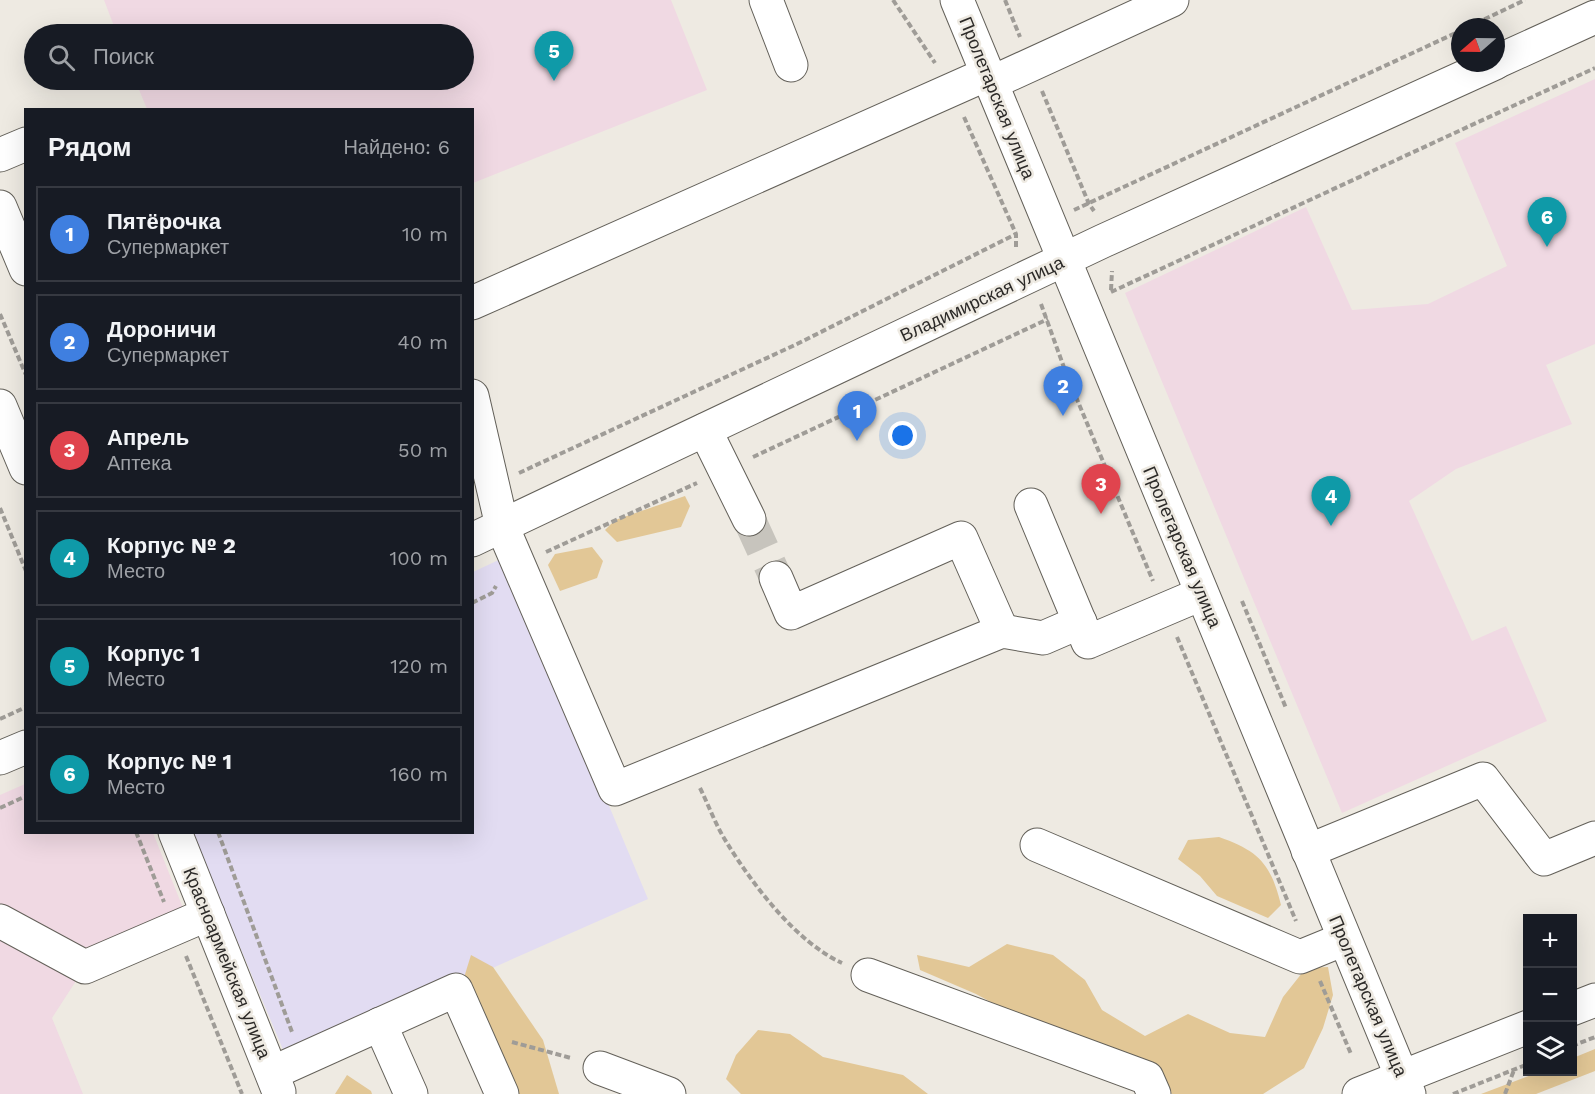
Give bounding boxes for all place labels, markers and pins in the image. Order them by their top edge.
pin: 5 [534,32,574,81]
pin: 6 [1528,198,1566,247]
pin: 2 [1044,366,1082,416]
pin: 1 [838,392,876,441]
pin: 3 [1082,464,1120,514]
pin: 4 [1312,476,1350,526]

